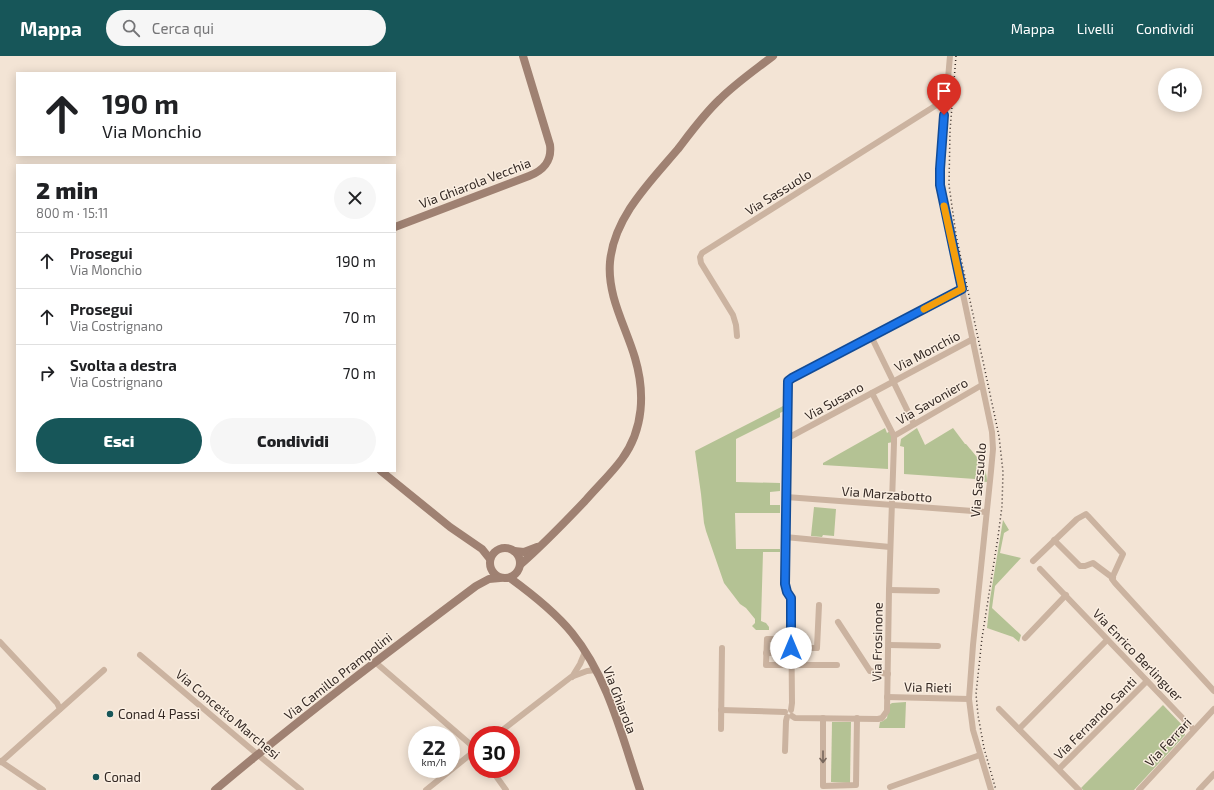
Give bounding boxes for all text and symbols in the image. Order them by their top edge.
search box [106,10,386,46]
text: Mappa [20,17,82,40]
icon: search [120,17,142,39]
text: Cerca qui [152,19,214,37]
text: Mappa [1011,20,1055,37]
text: Livelli [1077,20,1114,37]
text: Condividi [1136,20,1194,37]
map controls [1158,68,1202,112]
button: sound [1158,68,1202,112]
pin [927,74,961,115]
icon: arrive [933,80,955,102]
text: 190 m [102,86,179,120]
icon: ahead [36,88,88,140]
text: Via Monchio [102,120,202,142]
street label: Via Ghiarola Vecchia [417,154,533,212]
street label: Via Sassuolo [742,165,814,219]
text: 2 min [36,175,98,204]
button: close [334,177,376,219]
text: 800 m · 15:11 [36,205,108,221]
text: Prosegui [70,244,133,262]
icon: ahead [36,250,58,272]
text: 190 m [336,252,376,270]
text: Via Monchio [70,262,142,278]
text: Prosegui [70,300,133,318]
icon: ahead [36,306,58,328]
text: 70 m [343,308,376,326]
text: Via Costrignano [70,318,163,334]
street label: Via Monchio [891,327,963,375]
text: Svolta a destra [70,356,177,374]
icon: right [36,362,58,384]
text: 70 m [343,364,376,382]
text: Via Costrignano [70,374,163,390]
street label: Via Savoniero [893,374,971,428]
street label: Via Susano [802,378,866,424]
button: Esci [36,418,202,464]
button: Condividi [210,418,376,464]
street label: Via Sassuolo [967,442,989,518]
street label: Via Marzabotto [841,483,933,505]
street label: Via Frosinone [868,602,886,682]
street label: Via Enrico Berlinguer [1090,605,1186,705]
position arrow [770,627,812,669]
street label: Via Camillo Prampolini [281,629,395,723]
street label: Via Ghiarola [600,664,640,736]
street label: Via Concetto Marchesi [173,666,283,762]
street label: Via Fernando Santi [1050,673,1140,763]
street label: Via Rieti [904,679,952,695]
place label: Conad 4 Passi [118,706,200,722]
marker: Conad 4 Passi [105,709,115,719]
street label: Via Ferrari [1141,714,1195,770]
speed limit sign: 30 [468,726,520,778]
text: 22 [422,735,446,759]
one-way arrow [819,750,827,763]
text: km/h [422,756,446,768]
place label: Conad [104,769,141,785]
marker: Conad [91,772,101,782]

